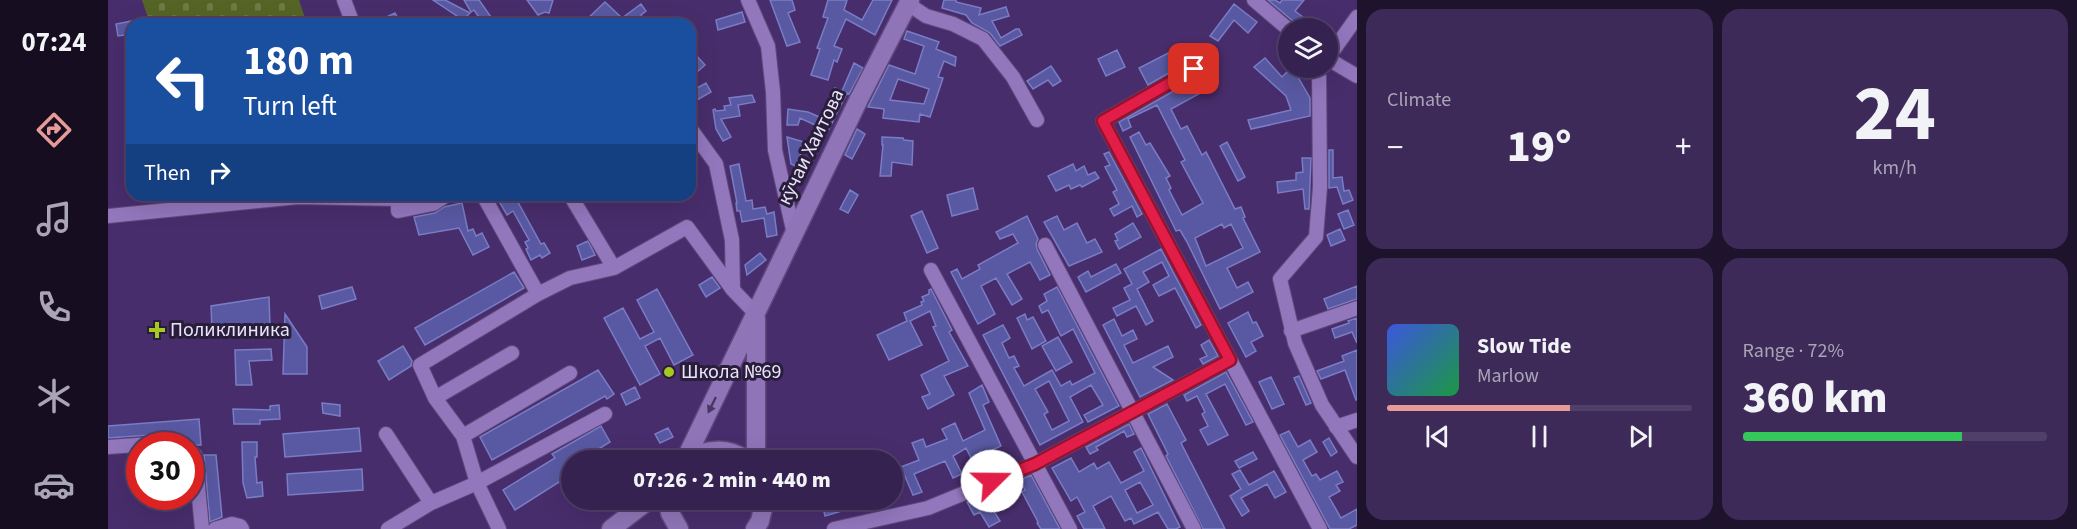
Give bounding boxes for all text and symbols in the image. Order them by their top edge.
map controls [1278,18,1338,78]
button: layers [1278,18,1338,78]
text: 07:24 [21,23,87,62]
text: 180 m [243,31,354,91]
icon: left [144,42,222,120]
pin [1168,43,1219,94]
icon: arrive [1177,52,1210,85]
text: 24 [1854,59,1936,170]
street label: кӯчаи Хаитова [771,84,851,210]
text: Climate [1387,86,1451,114]
text: Turn left [243,87,337,126]
icon: directions [33,109,75,151]
text: 19° [1507,115,1572,179]
text: − [1387,124,1403,171]
text: + [1675,124,1691,171]
text: km/h [1873,154,1917,182]
icon: right [203,156,236,189]
text: Then [144,157,191,189]
icon: music [33,198,75,240]
icon: phone [33,286,75,328]
place label: Поликлиника [170,316,290,344]
marker: Поликлиника [148,321,166,339]
text: Slow Tide [1477,330,1571,362]
text: Range · 72% [1743,337,1844,365]
place label: Школа №69 [681,358,781,386]
text: Marlow [1477,362,1539,390]
marker: Школа №69 [662,365,676,379]
text: 360 km [1743,366,1888,430]
icon: climate [33,375,75,417]
one-way arrow [707,396,717,413]
icon: previous [1421,420,1454,453]
icon: pause [1523,420,1556,453]
icon: next [1624,420,1657,453]
speed limit sign: 30 [126,432,204,510]
position arrow [960,449,1024,513]
icon: car [33,464,75,506]
text: 07:26 · 2 min · 440 m [633,464,831,496]

